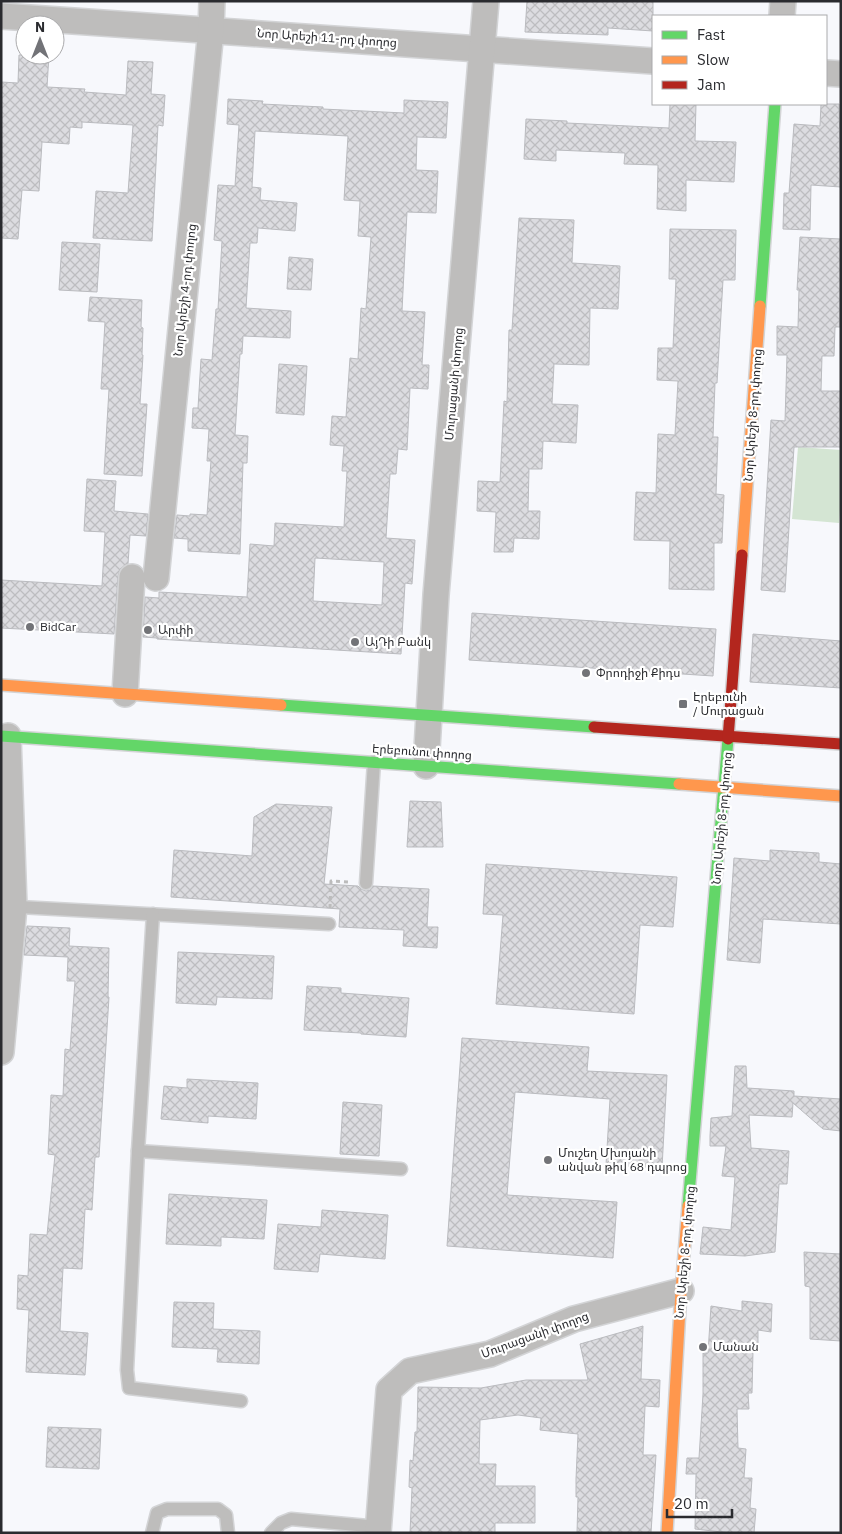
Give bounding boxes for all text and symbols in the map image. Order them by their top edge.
north arrow [15,15,65,65]
legend [652,15,827,105]
text: N [35,18,45,36]
street label: Նոր Արեշի 11-րդ փողոց [256,25,398,50]
text: Fast [697,25,725,44]
text: Slow [697,50,730,69]
text: Jam [697,75,726,94]
street label: Նոր Արեշի 4-րդ փողոց [170,223,199,357]
street label: Մուրացանի փողոց [441,327,466,441]
street label: Նոր Արեշի 8-րդ փողոց [740,348,765,482]
place label: BidCar [40,619,77,634]
marker: BidCar [24,621,36,633]
place label: Արփի [158,622,193,637]
marker: Արփի [142,624,154,636]
place label: ԱյԴի Բանկ [365,634,431,649]
marker: ԱյԴի Բանկ [349,636,361,648]
place label: Փրոդիջի Քիդս [596,665,680,680]
marker: Փրոդիջի Քիդս [580,667,592,679]
place label: Էրեբունի / Մուրացան [693,689,764,718]
marker: Էրեբունի / Մուրացան [677,698,689,710]
street label: Էրեբունու փողոց [371,741,473,762]
street label: Նոր Արեշի 8-րդ փողոց [708,751,735,885]
place label: Մուշեղ Մխոյանի անվան թիվ 68 դպրոց [558,1145,687,1174]
marker: Մուշեղ Մխոյանի անվան թիվ 68 դպրոց [542,1154,554,1166]
street label: Նոր Արեշի 8-րդ փողոց [671,1185,698,1319]
street label: Մուրացանի փողոց [479,1308,591,1361]
place label: Մանան [713,1339,759,1354]
marker: Մանան [697,1341,709,1353]
scale bar [667,1486,732,1518]
text: 20 m [674,1494,709,1513]

